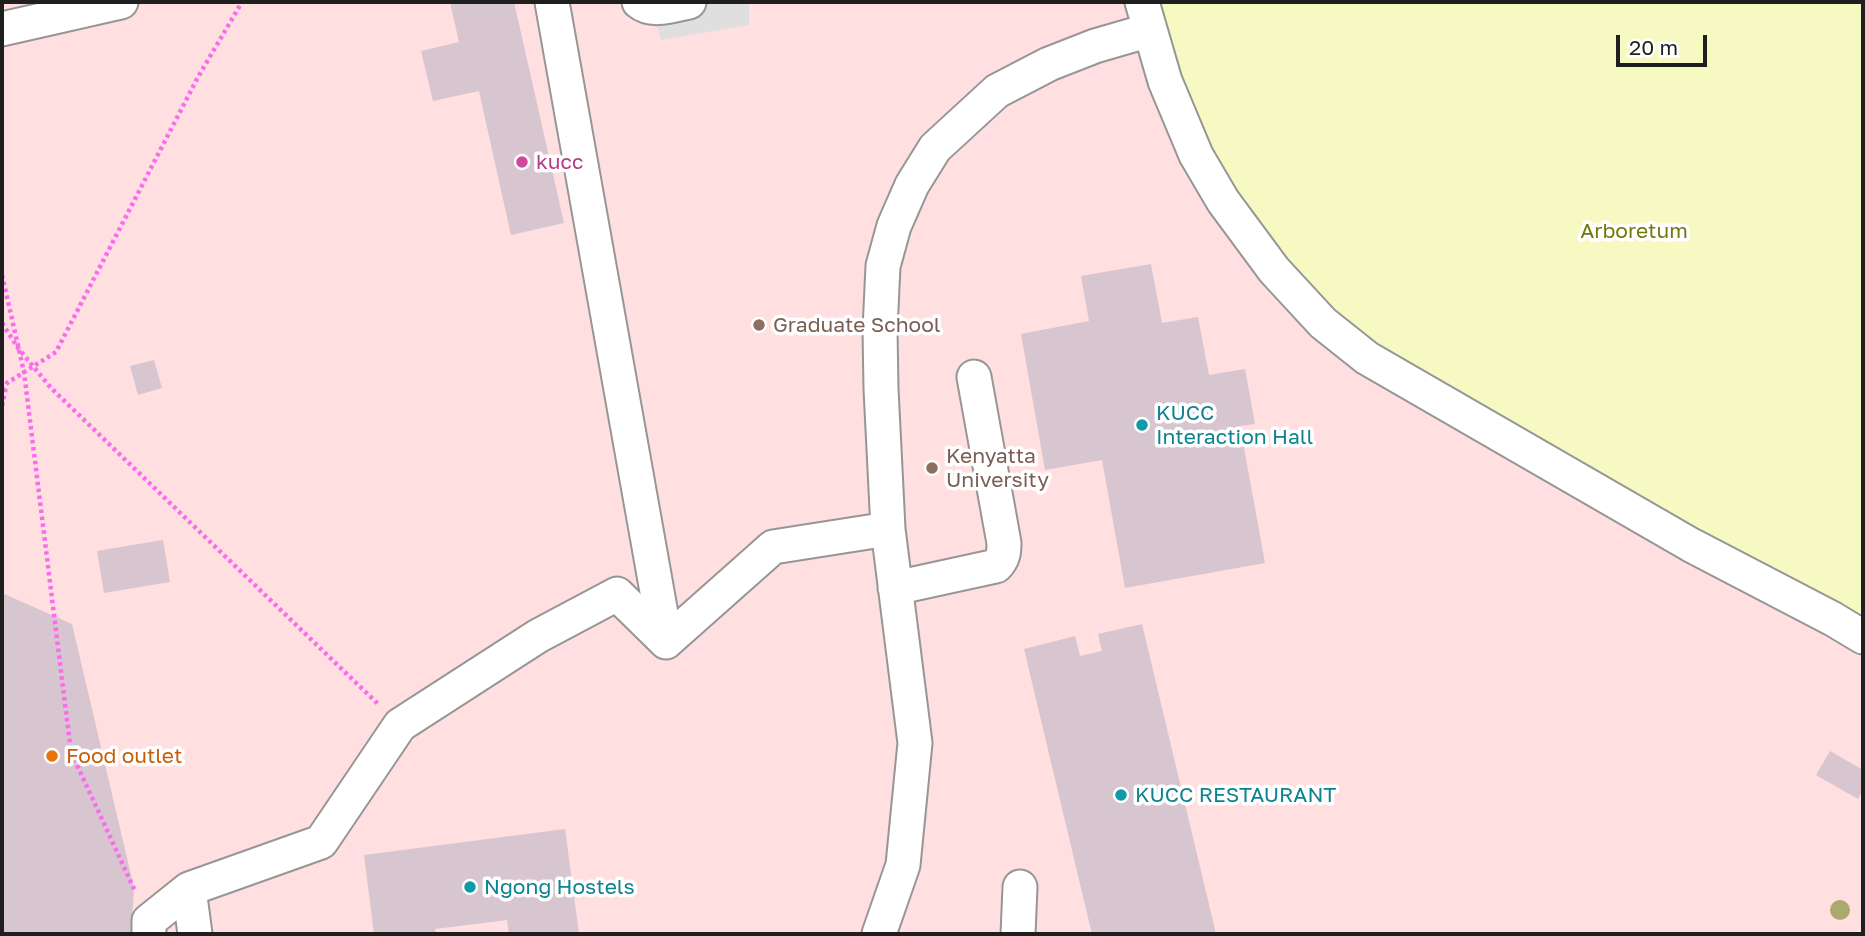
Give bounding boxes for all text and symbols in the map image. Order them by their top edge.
scale bar [1620,21,1711,65]
text: 20 m [1629,34,1678,60]
place label: kucc [536,149,583,175]
marker: kucc [514,154,530,170]
park label: Arboretum [1580,218,1688,244]
place label: Graduate School [773,312,940,338]
marker: Graduate School [751,317,767,333]
place label: KUCC Interaction Hall [1156,400,1313,450]
marker: KUCC Interaction Hall [1134,417,1150,433]
place label: Kenyatta University [946,443,1049,493]
marker: Kenyatta University [924,460,940,476]
place label: Food outlet [66,743,182,769]
marker: Food outlet [44,748,60,764]
place label: KUCC RESTAURANT [1135,782,1336,808]
marker: KUCC RESTAURANT [1113,787,1129,803]
place label: Ngong Hostels [484,874,635,900]
marker: Ngong Hostels [462,879,478,895]

